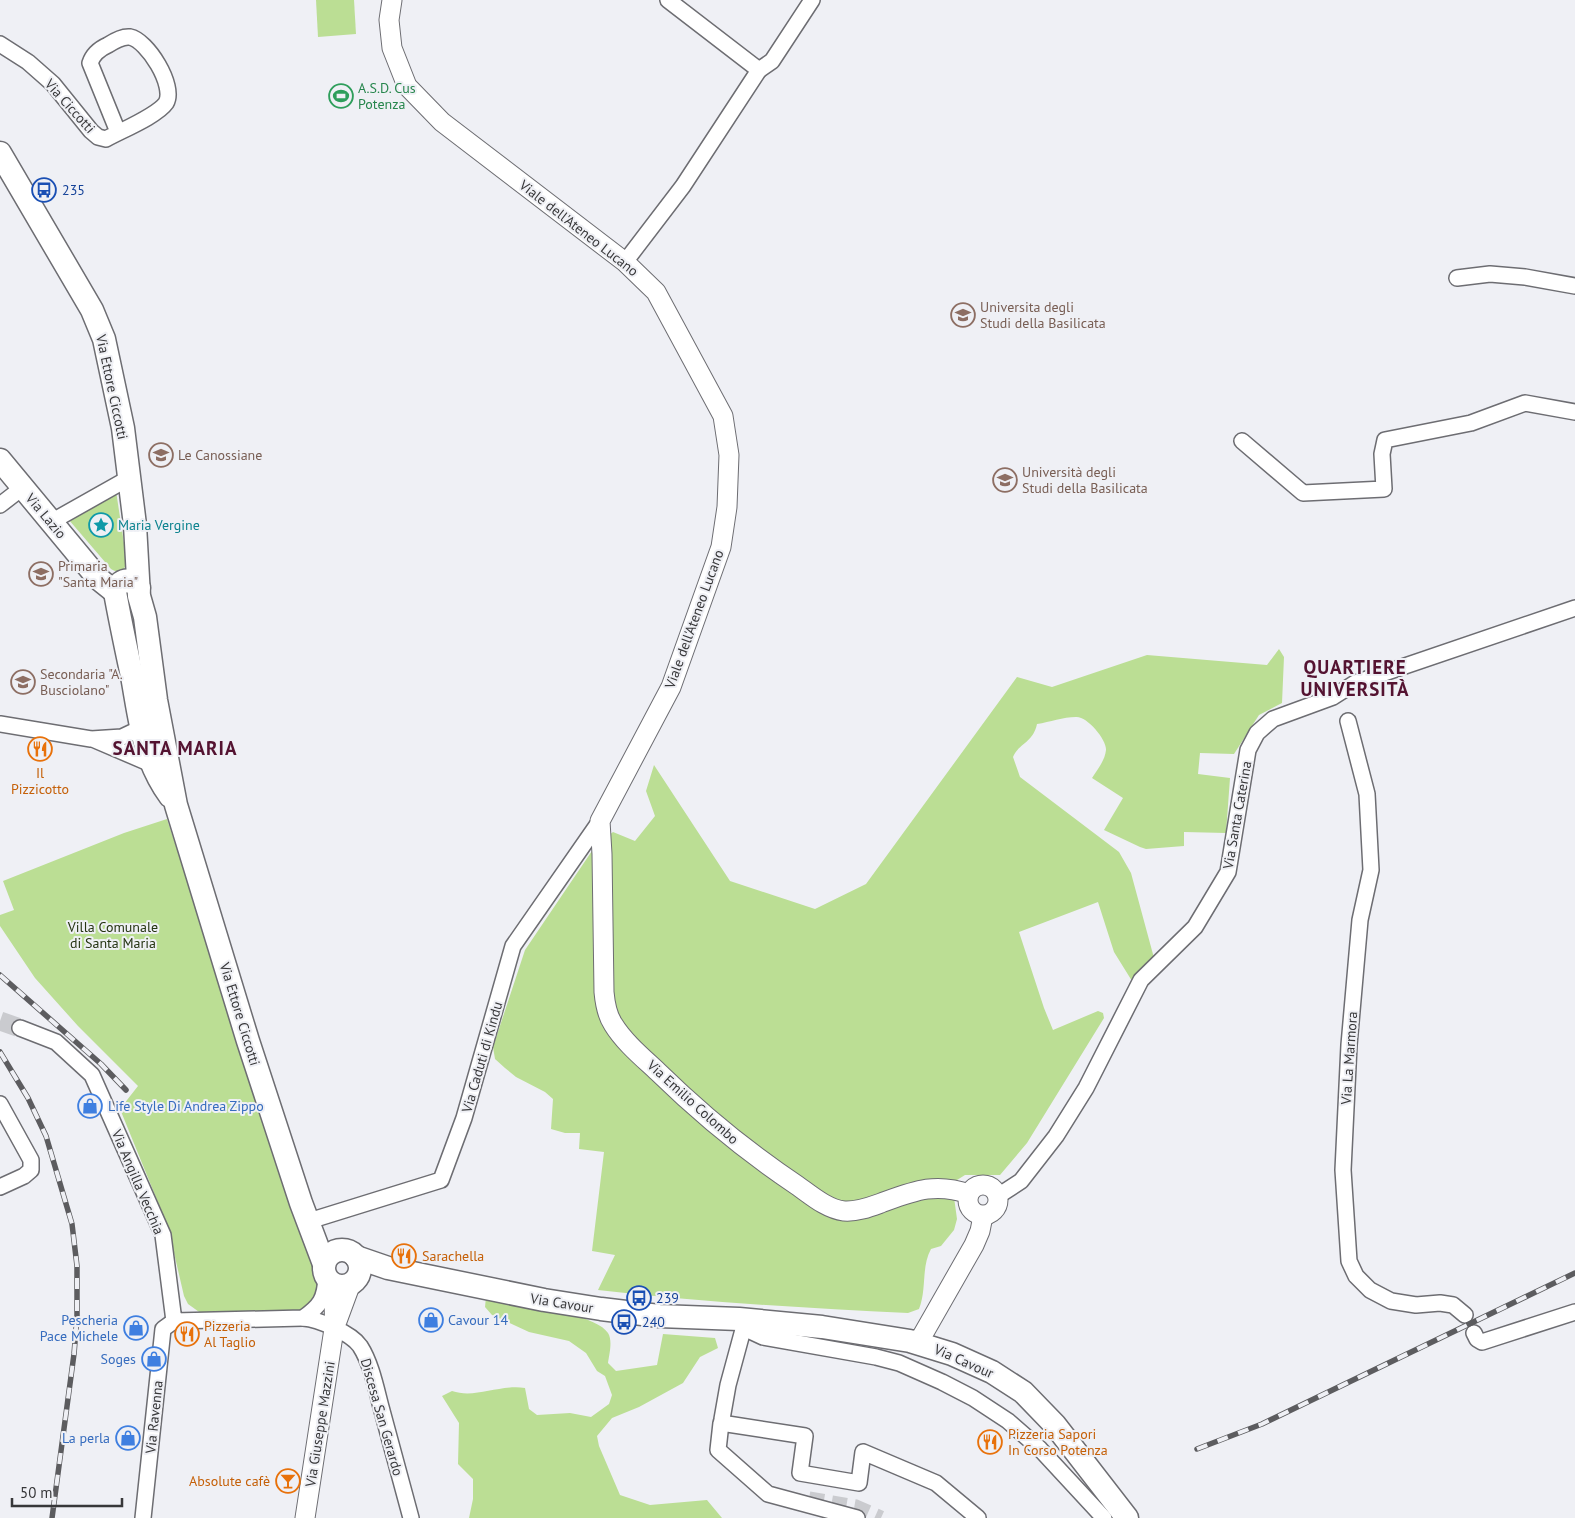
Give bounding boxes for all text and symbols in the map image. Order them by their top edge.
street label: Via Ciccotti [40,74,99,137]
place label: A.S.D. Cus Potenza [358,79,416,113]
sports icon: A.S.D. Cus Potenza [328,83,354,109]
street label: Viale dell'Ateneo Lucano [515,175,642,280]
bus stop icon: 235 [31,177,57,203]
place label: 235 [62,181,85,199]
place label: Universita degli Studi della Basilicata [980,298,1106,332]
school or university icon: Universita degli Studi della Basilicata [950,302,976,328]
street label: Via Ettore Ciccotti [92,332,132,441]
school or university icon: Le Canossiane [148,442,174,468]
place label: Le Canossiane [178,446,262,464]
place label: Università degli Studi della Basilicata [1022,463,1148,497]
school or university icon: Università degli Studi della Basilicata [992,467,1018,493]
street label: Via Lazio [21,489,70,542]
place icon: Maria Vergine [88,512,114,538]
place label: Maria Vergine [118,516,200,534]
street label: Viale dell'Ateneo Lucano [660,547,727,692]
place label: Primaria "Santa Maria" [58,557,138,591]
school or university icon: Primaria "Santa Maria" [28,561,54,587]
district label: QUARTIERE UNIVERSITÀ [1301,655,1409,701]
place label: Secondaria "A. Busciolano" [40,665,123,699]
school or university icon: Secondaria "A. Busciolano" [10,669,36,695]
restaurant icon: Il Pizzicotto [27,736,53,762]
district label: SANTA MARIA [113,736,237,760]
street label: Via Santa Caterina [1218,760,1255,871]
place label: Il Pizzicotto [11,764,69,798]
park label: Villa Comunale di Santa Maria [67,918,158,952]
street label: Via Ettore Ciccotti [215,959,264,1068]
street label: Via Caduti di Kindu [457,1000,506,1115]
street label: Via La Marmora [1337,1011,1361,1106]
street label: Via Emilio Colombo [643,1055,743,1148]
shop icon: Life Style Di Andrea Zippo [77,1093,103,1119]
place label: Life Style Di Andrea Zippo [108,1097,264,1115]
street label: Via Angilla Vecchia [107,1126,168,1237]
restaurant icon: Sarachella [391,1243,417,1269]
place label: Sarachella [422,1247,484,1265]
bus stop icon: 239 [626,1285,652,1311]
street label: Via Cavour [528,1289,595,1317]
place label: 239 [656,1289,679,1307]
shop icon: Cavour 14 [418,1307,444,1333]
bus stop icon: 240 [611,1309,637,1335]
place label: Pescheria Pace Michele [40,1311,118,1345]
place label: Cavour 14 [448,1311,508,1329]
place label: 240 [642,1313,665,1331]
shop icon: Pescheria Pace Michele [123,1315,149,1341]
place label: Pizzeria Al Taglio [204,1317,256,1351]
restaurant icon: Pizzeria Al Taglio [174,1321,200,1347]
street label: Via Cavour [930,1339,997,1382]
shop icon: Soges [141,1346,167,1372]
place label: Soges [101,1350,136,1368]
street label: Discesa San Gerardo [357,1356,407,1478]
street label: Via Giuseppe Mazzini [301,1360,339,1489]
street label: Via Ravenna [141,1379,167,1455]
shop icon: La perla [115,1425,141,1451]
place label: Pizzeria Sapori In Corso Potenza [1008,1425,1108,1459]
place label: La perla [62,1429,110,1447]
restaurant icon: Pizzeria Sapori In Corso Potenza [977,1429,1003,1455]
bar icon: Absolute cafè [275,1468,301,1494]
place label: Absolute cafè [189,1472,270,1490]
scale bar [12,1476,122,1508]
text: 50 m [20,1483,53,1502]

